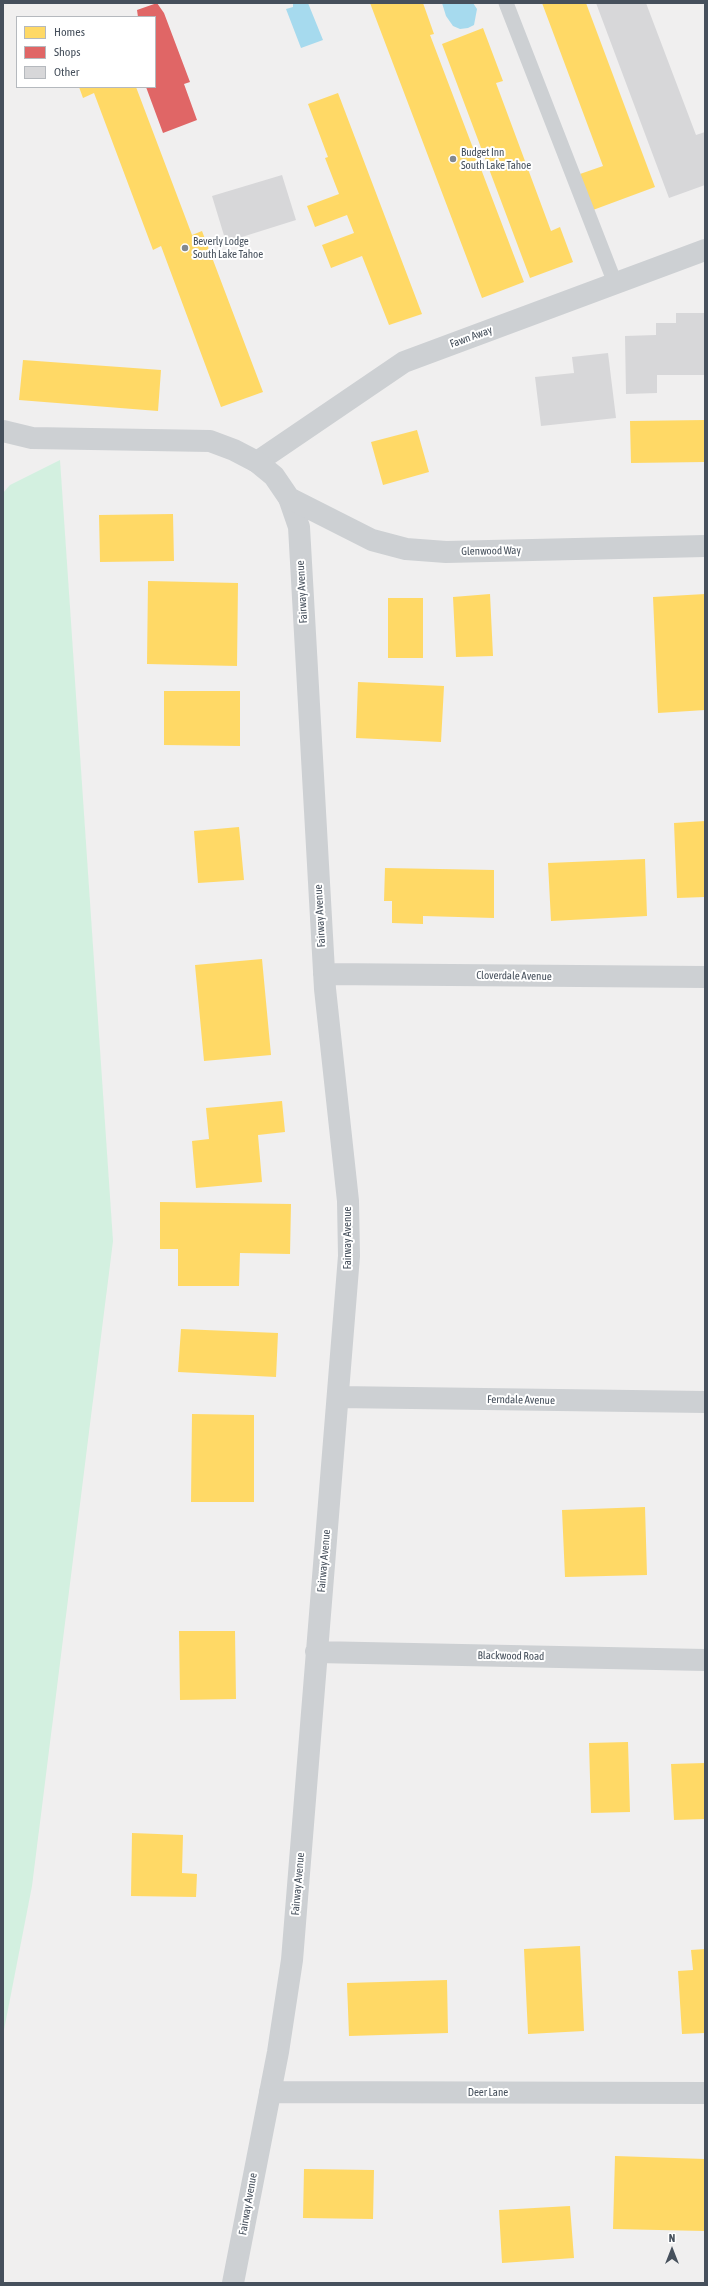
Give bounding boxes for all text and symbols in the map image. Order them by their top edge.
legend [16,16,156,88]
text: Homes [54,25,85,39]
text: Shops [54,45,80,59]
text: Other [54,65,79,79]
place label: Budget Inn South Lake Tahoe [461,146,531,172]
marker: Budget Inn South Lake Tahoe [448,154,458,164]
place label: Beverly Lodge South Lake Tahoe [193,235,263,261]
marker: Beverly Lodge South Lake Tahoe [180,243,190,253]
street label: Fawn Away [448,323,494,351]
street label: Glenwood Way [461,544,521,558]
street label: Fairway Avenue [294,560,310,624]
street label: Fairway Avenue [312,884,328,948]
street label: Cloverdale Avenue [476,969,552,983]
street label: Fairway Avenue [341,1206,355,1270]
street label: Ferndale Avenue [487,1393,555,1407]
street label: Fairway Avenue [315,1529,333,1593]
street label: Blackwood Road [478,1649,544,1663]
street label: Fairway Avenue [289,1852,307,1916]
street label: Deer Lane [468,2086,508,2100]
street label: Fairway Avenue [236,2172,260,2236]
north arrow [652,2230,692,2270]
text: N [669,2232,675,2244]

